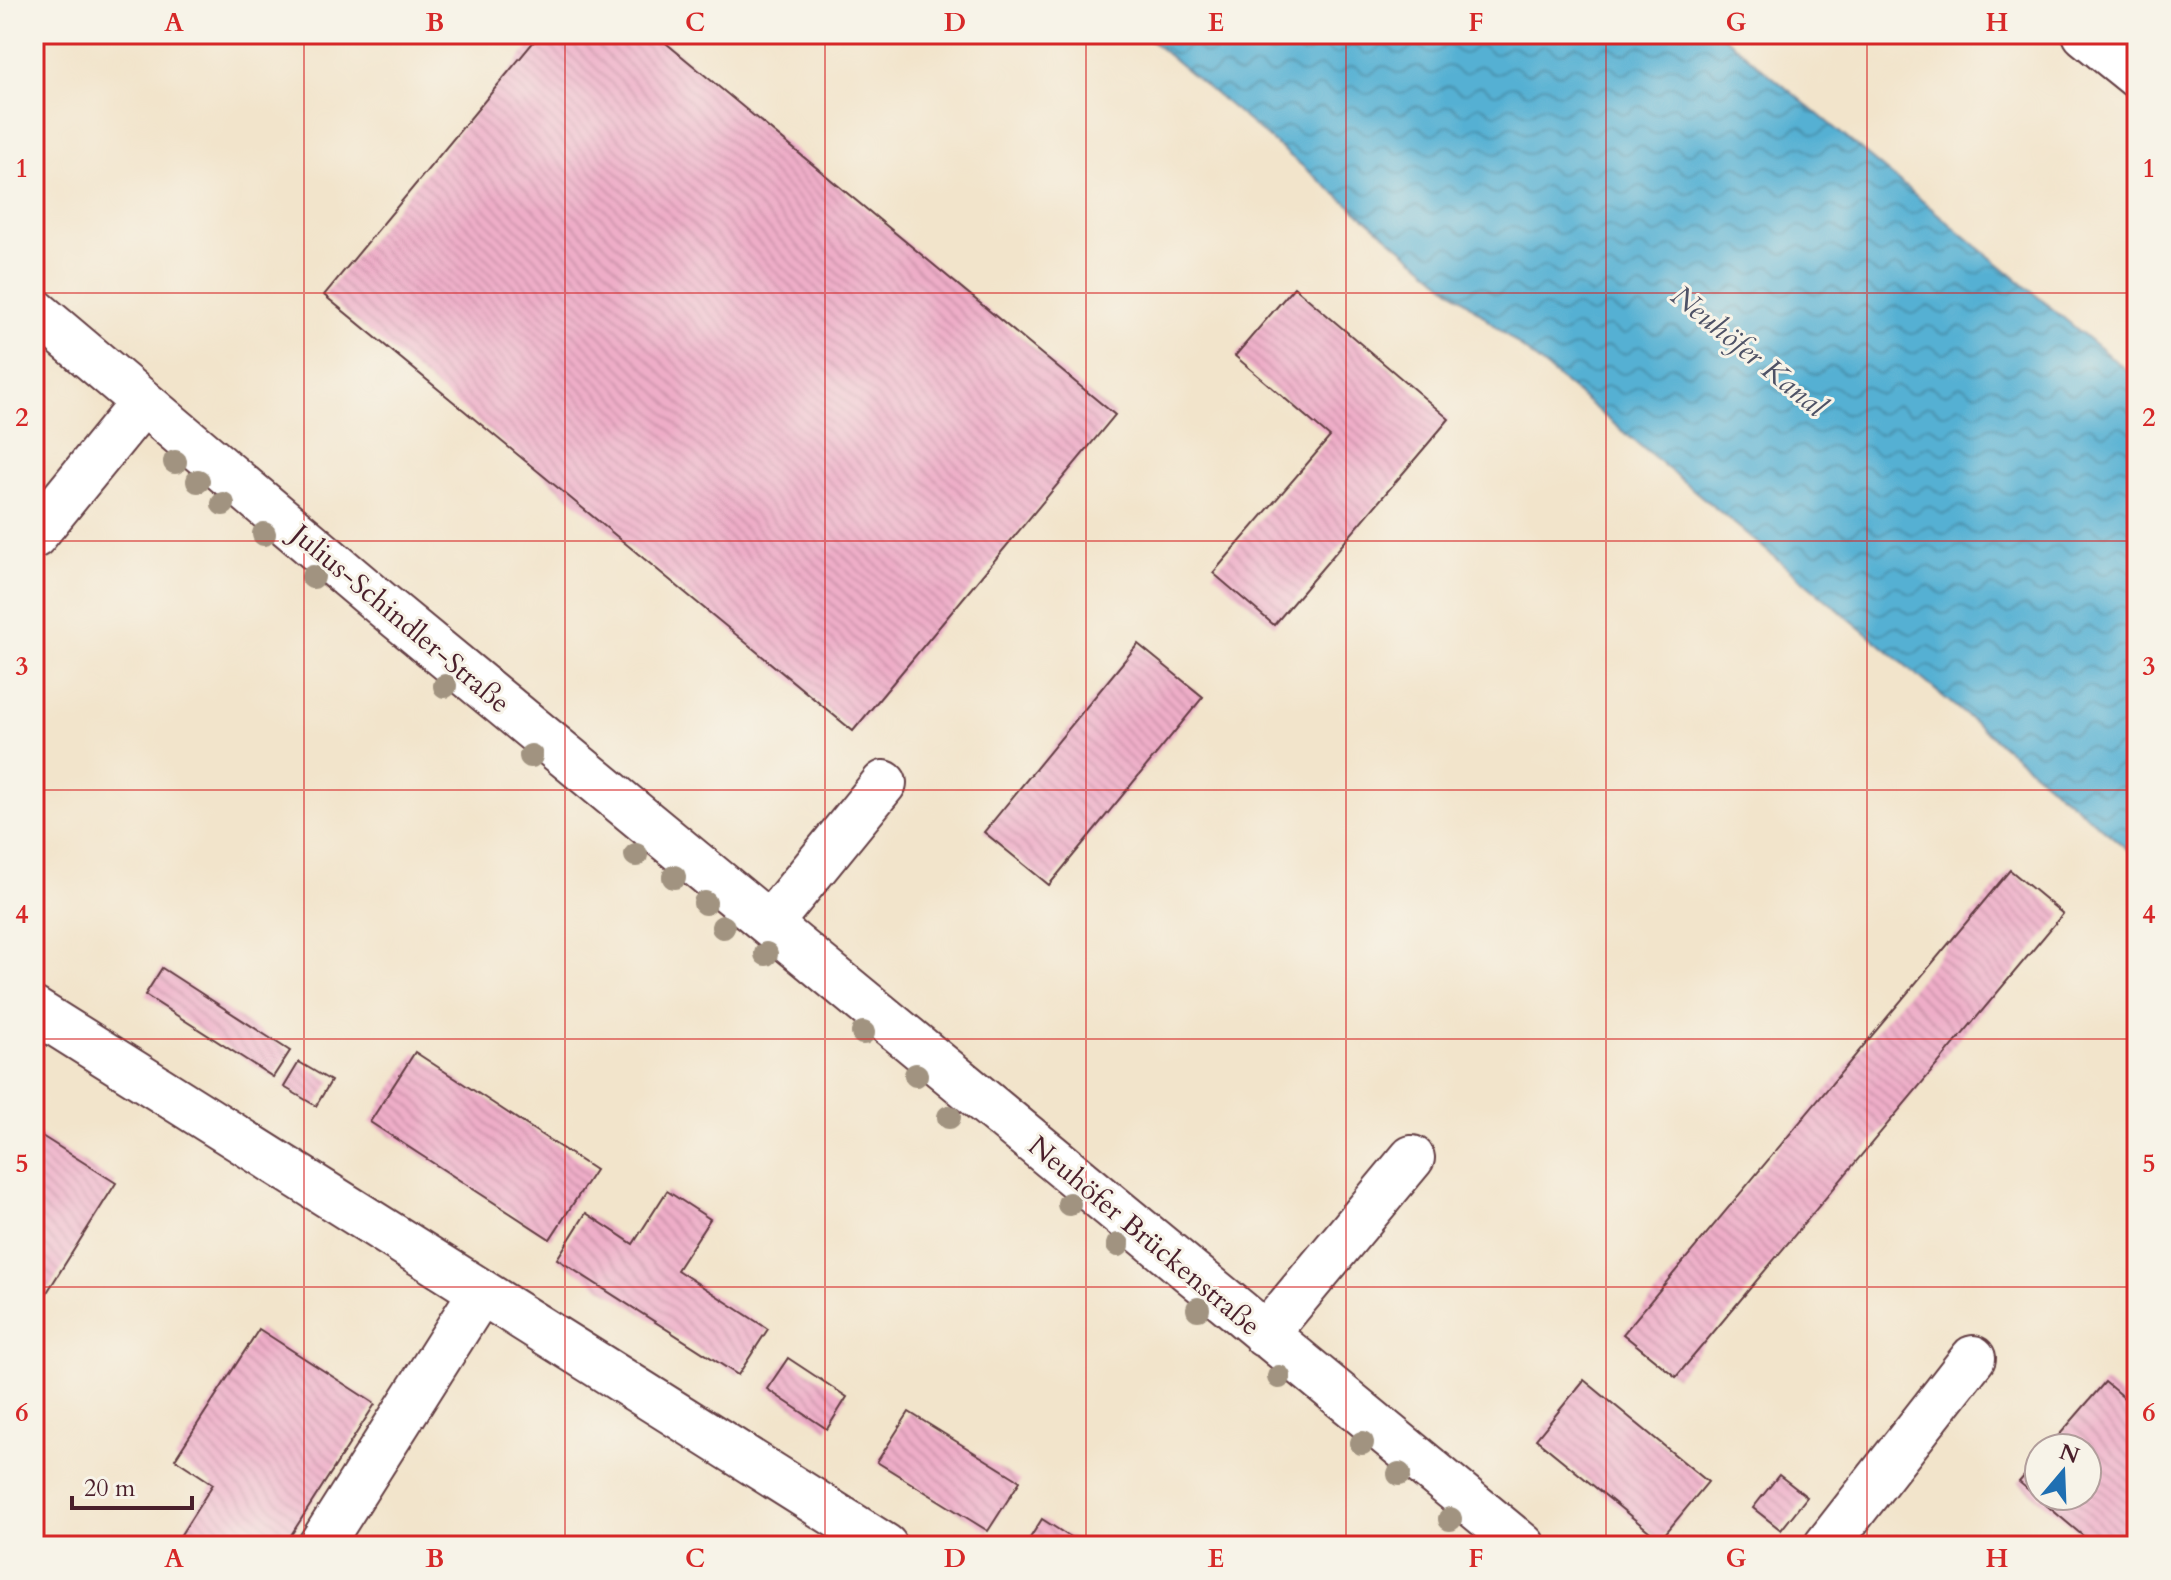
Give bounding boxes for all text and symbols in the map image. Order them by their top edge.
text: A [164,5,184,40]
text: B [426,5,444,40]
text: C [685,5,705,40]
text: D [944,5,966,40]
text: E [1208,5,1224,40]
text: F [1468,5,1484,40]
text: G [1725,5,1747,40]
text: H [1986,5,2009,40]
text: 1 [15,151,29,186]
text: 1 [2142,151,2156,186]
water label: Neuhöfer Kanal [1662,276,1836,427]
text: 2 [15,400,29,435]
text: 2 [2142,400,2156,435]
street label: Julius-Schindler-Straße [280,513,518,722]
text: 3 [15,649,29,684]
text: 3 [2142,649,2156,684]
text: 4 [15,897,29,932]
text: 4 [2142,897,2156,932]
street label: Neuhöfer Brückenstraße [1020,1127,1269,1344]
text: 5 [15,1146,29,1181]
text: 5 [2142,1146,2156,1181]
text: 6 [15,1395,29,1430]
text: 6 [2142,1395,2156,1430]
north arrow [2023,1432,2103,1512]
text: N [2055,1437,2083,1471]
scale bar [72,1460,192,1510]
text: 20 m [84,1472,136,1505]
text: A [164,1541,184,1576]
text: B [426,1541,444,1576]
text: C [685,1541,705,1576]
text: D [944,1541,966,1576]
text: E [1208,1541,1224,1576]
text: F [1468,1541,1484,1576]
text: G [1725,1541,1747,1576]
text: H [1986,1541,2009,1576]

